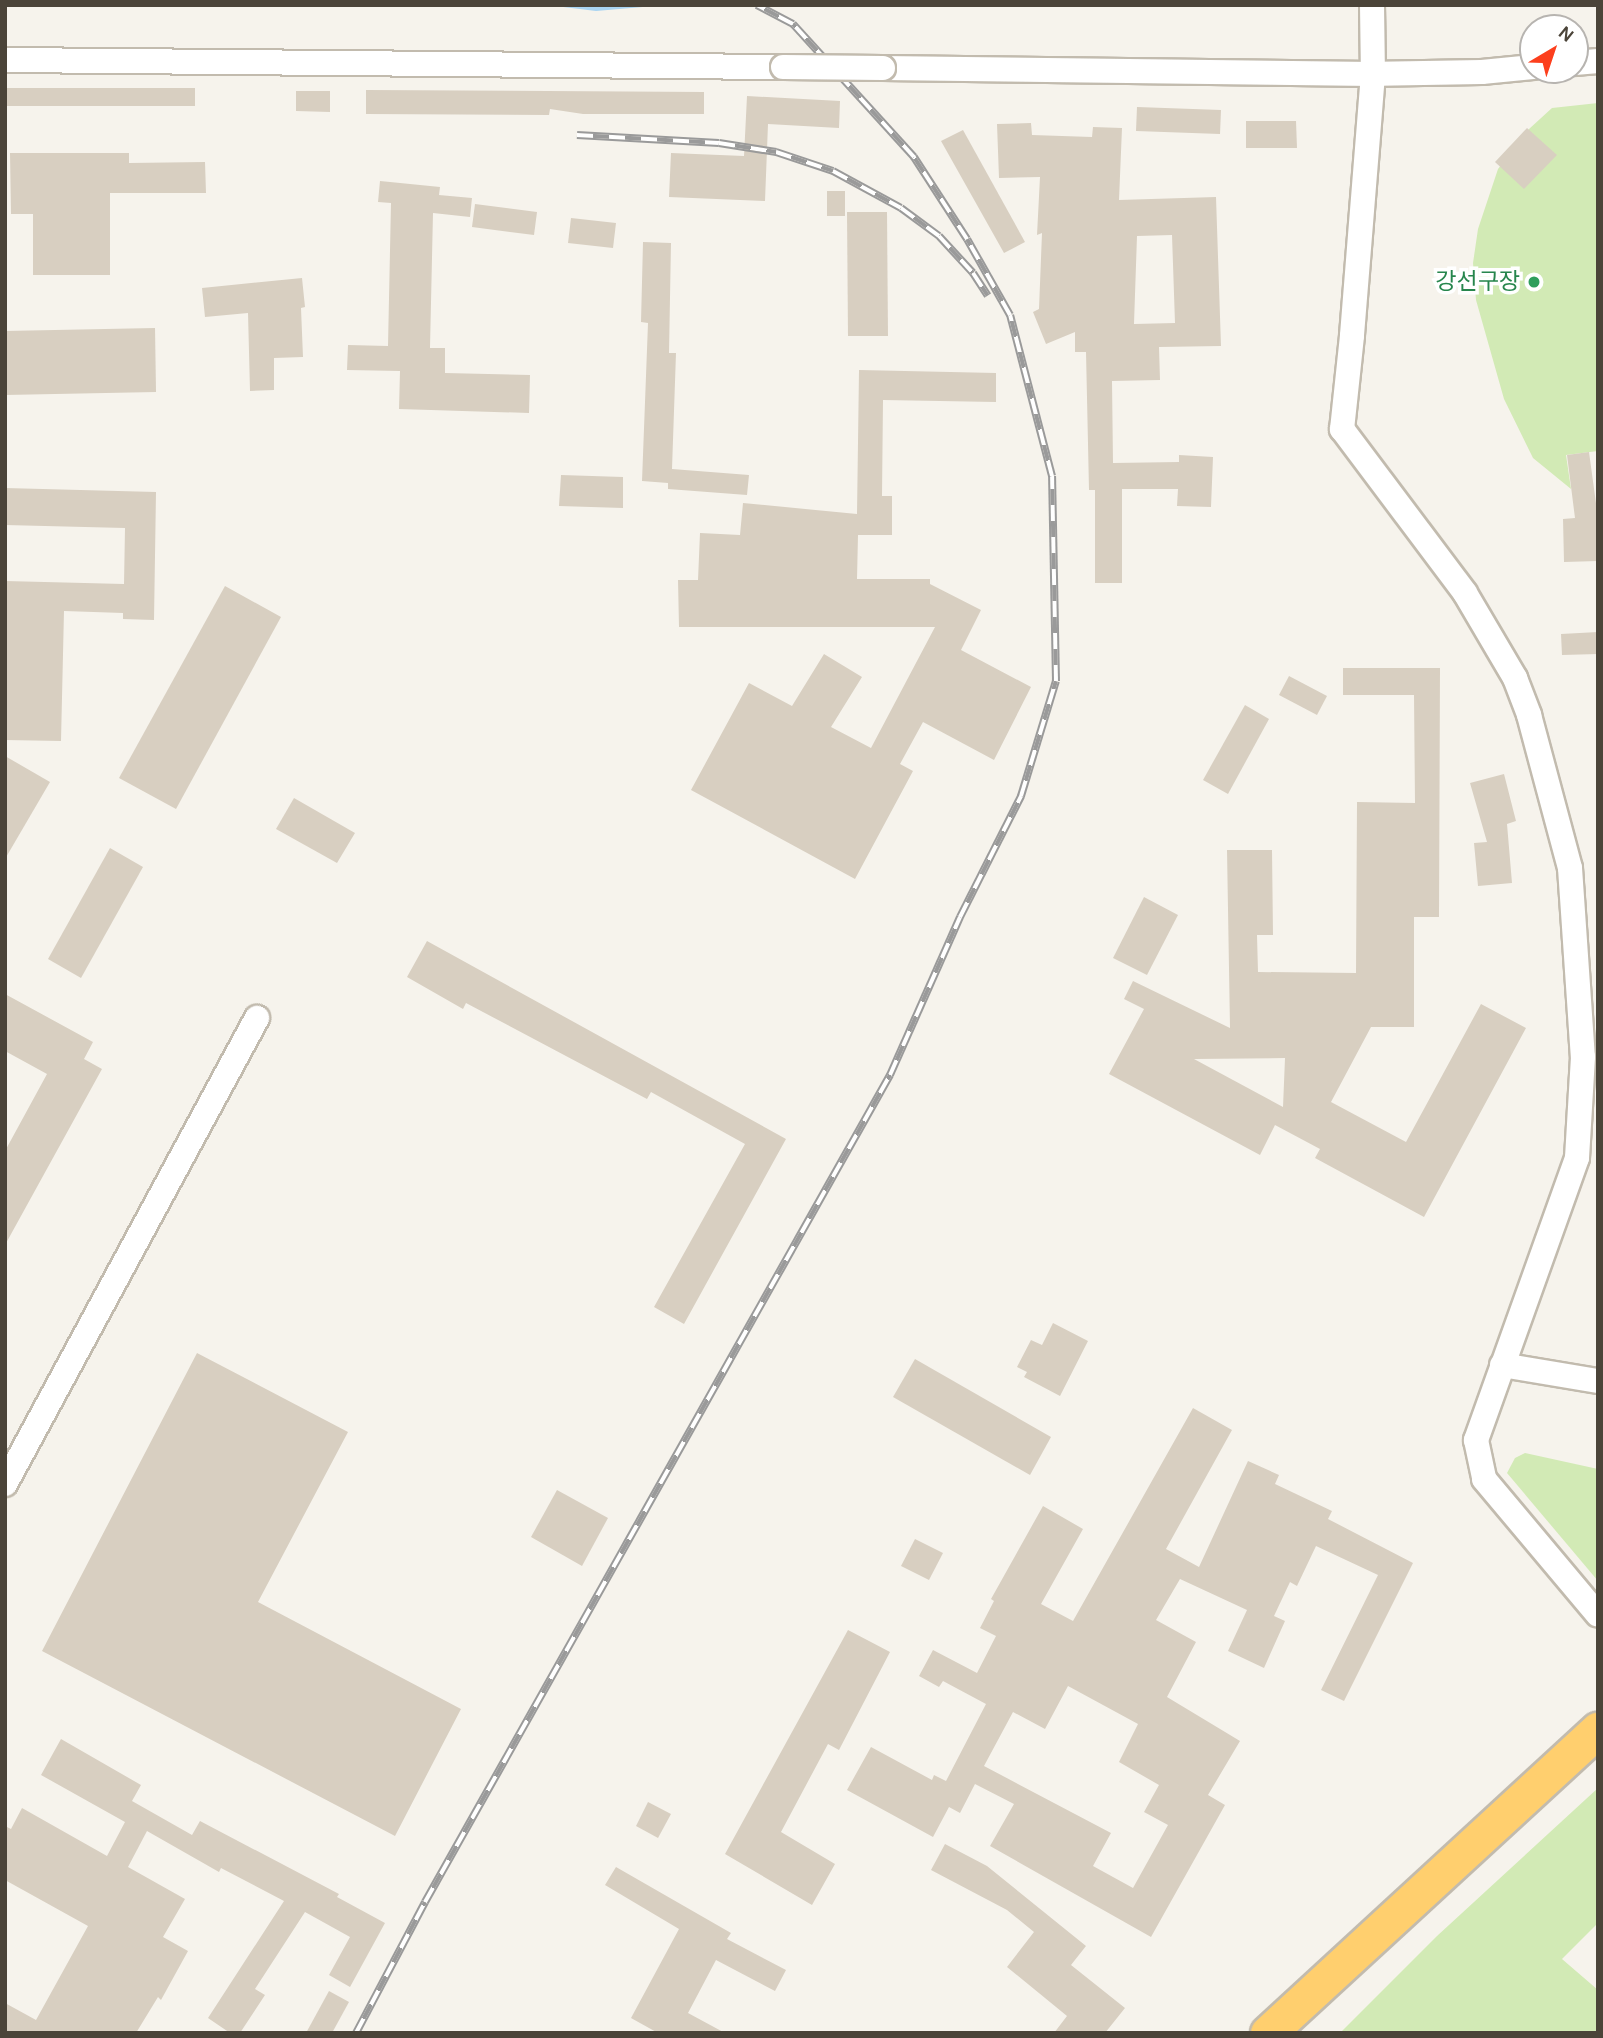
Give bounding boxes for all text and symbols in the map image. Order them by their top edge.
north arrow [1519,14,1589,84]
text: N [1554,21,1578,47]
place label: 강선구장 [1435,268,1520,296]
marker: 강선구장 [1526,274,1542,290]

